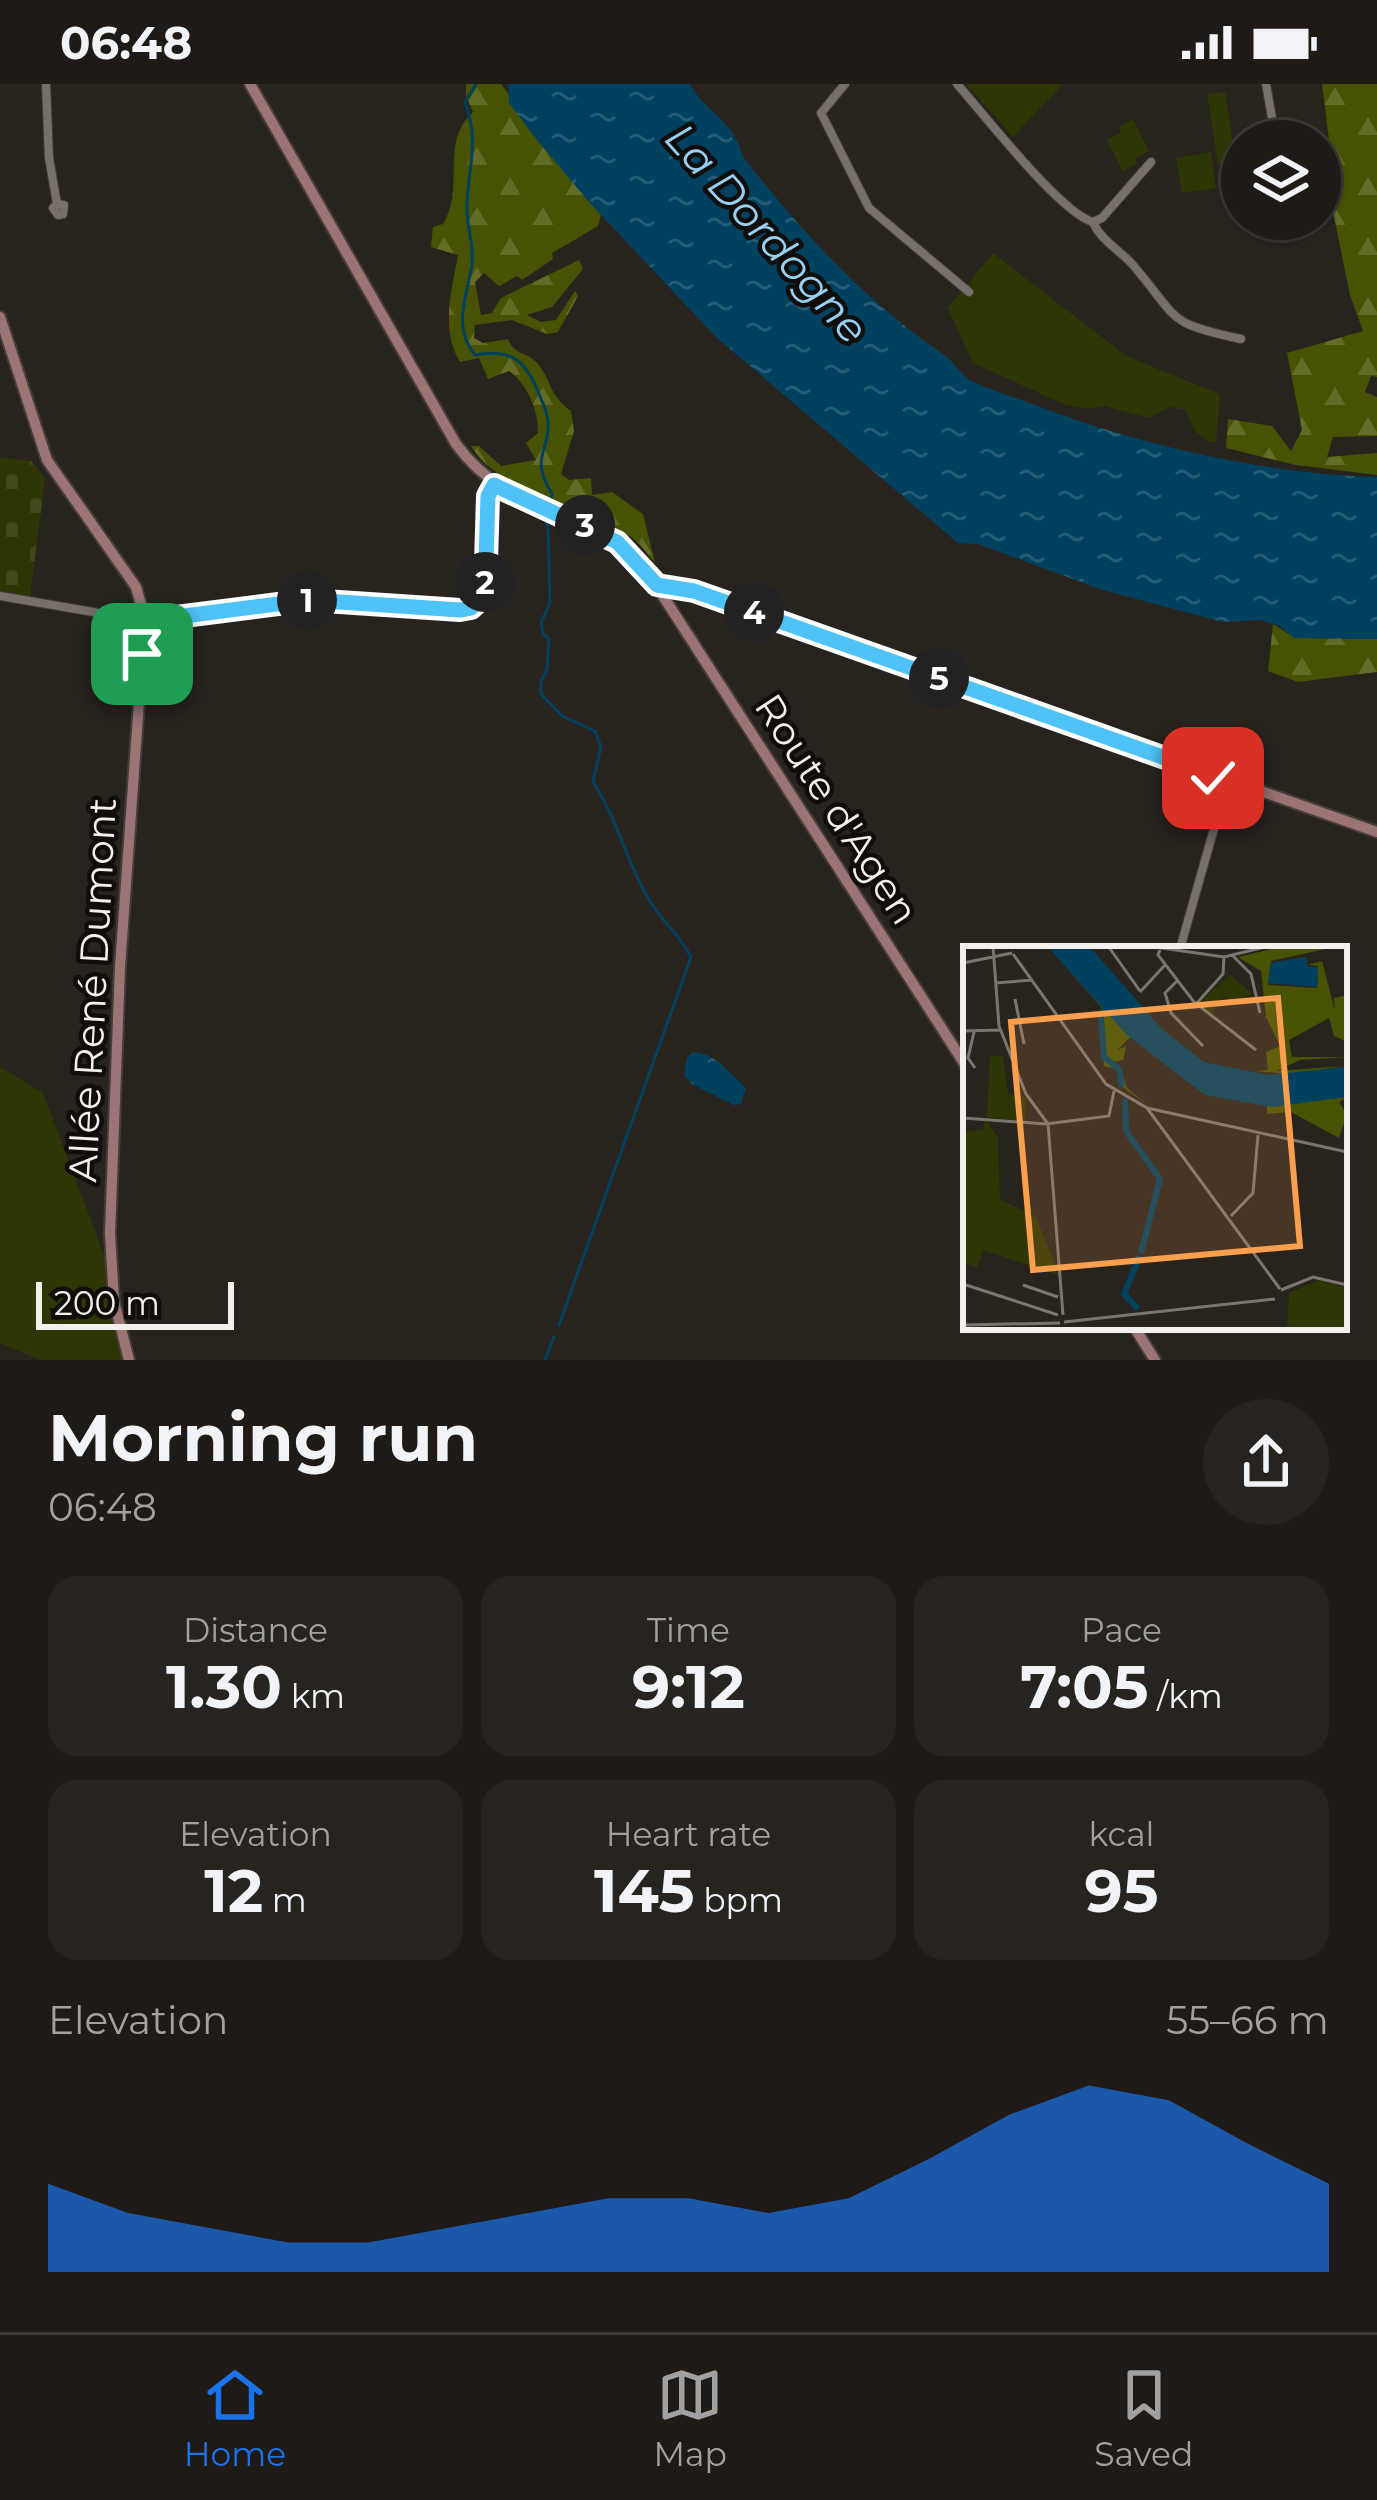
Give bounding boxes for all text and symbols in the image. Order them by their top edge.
text: 06:48 [60,15,192,70]
water label: La Dordogne [654,112,880,354]
map controls [1221,120,1341,240]
button: layers [1221,120,1341,240]
pin: 3 [555,495,615,555]
text: 3 [575,505,595,545]
pin: 2 [455,552,515,612]
text: 2 [475,562,495,602]
pin: 1 [277,570,337,630]
text: 1 [301,580,313,620]
pin: 4 [724,582,784,642]
text: 4 [743,592,765,632]
pin [91,603,193,705]
icon: arrive [109,621,175,687]
pin: 5 [909,648,969,708]
text: 5 [929,658,949,698]
street label: Route d'Agen [745,685,929,933]
pin [1162,727,1264,829]
icon: check [1180,745,1246,811]
street label: Allée René Dumont [58,797,126,1183]
inset map [963,946,1347,1330]
scale bar [36,1276,234,1329]
text: 200 m [54,1283,160,1323]
text: Morning run [48,1397,478,1478]
button: share [1203,1399,1329,1525]
text: 06:48 [48,1483,157,1531]
text: Distance [183,1610,328,1650]
text: Time [647,1610,730,1650]
text: Pace [1081,1610,1162,1650]
text: 1.30 [166,1650,282,1723]
text: 9:12 [632,1650,745,1723]
text: 7:05 [1020,1650,1148,1723]
text: km [282,1676,345,1716]
text: /km [1148,1676,1223,1716]
text: Elevation [179,1814,332,1854]
text: Heart rate [606,1814,771,1854]
text: kcal [1089,1814,1154,1854]
text: 12 [204,1854,263,1927]
text: 145 [594,1854,695,1927]
text: 95 [1085,1854,1158,1927]
text: m [263,1880,307,1920]
text: bpm [695,1880,783,1920]
text: Elevation [48,1996,228,2044]
text: 55–66 m [1166,1996,1329,2044]
tab: Home [184,2362,286,2474]
tab: Map [653,2362,727,2474]
tab: Saved [1094,2362,1193,2474]

